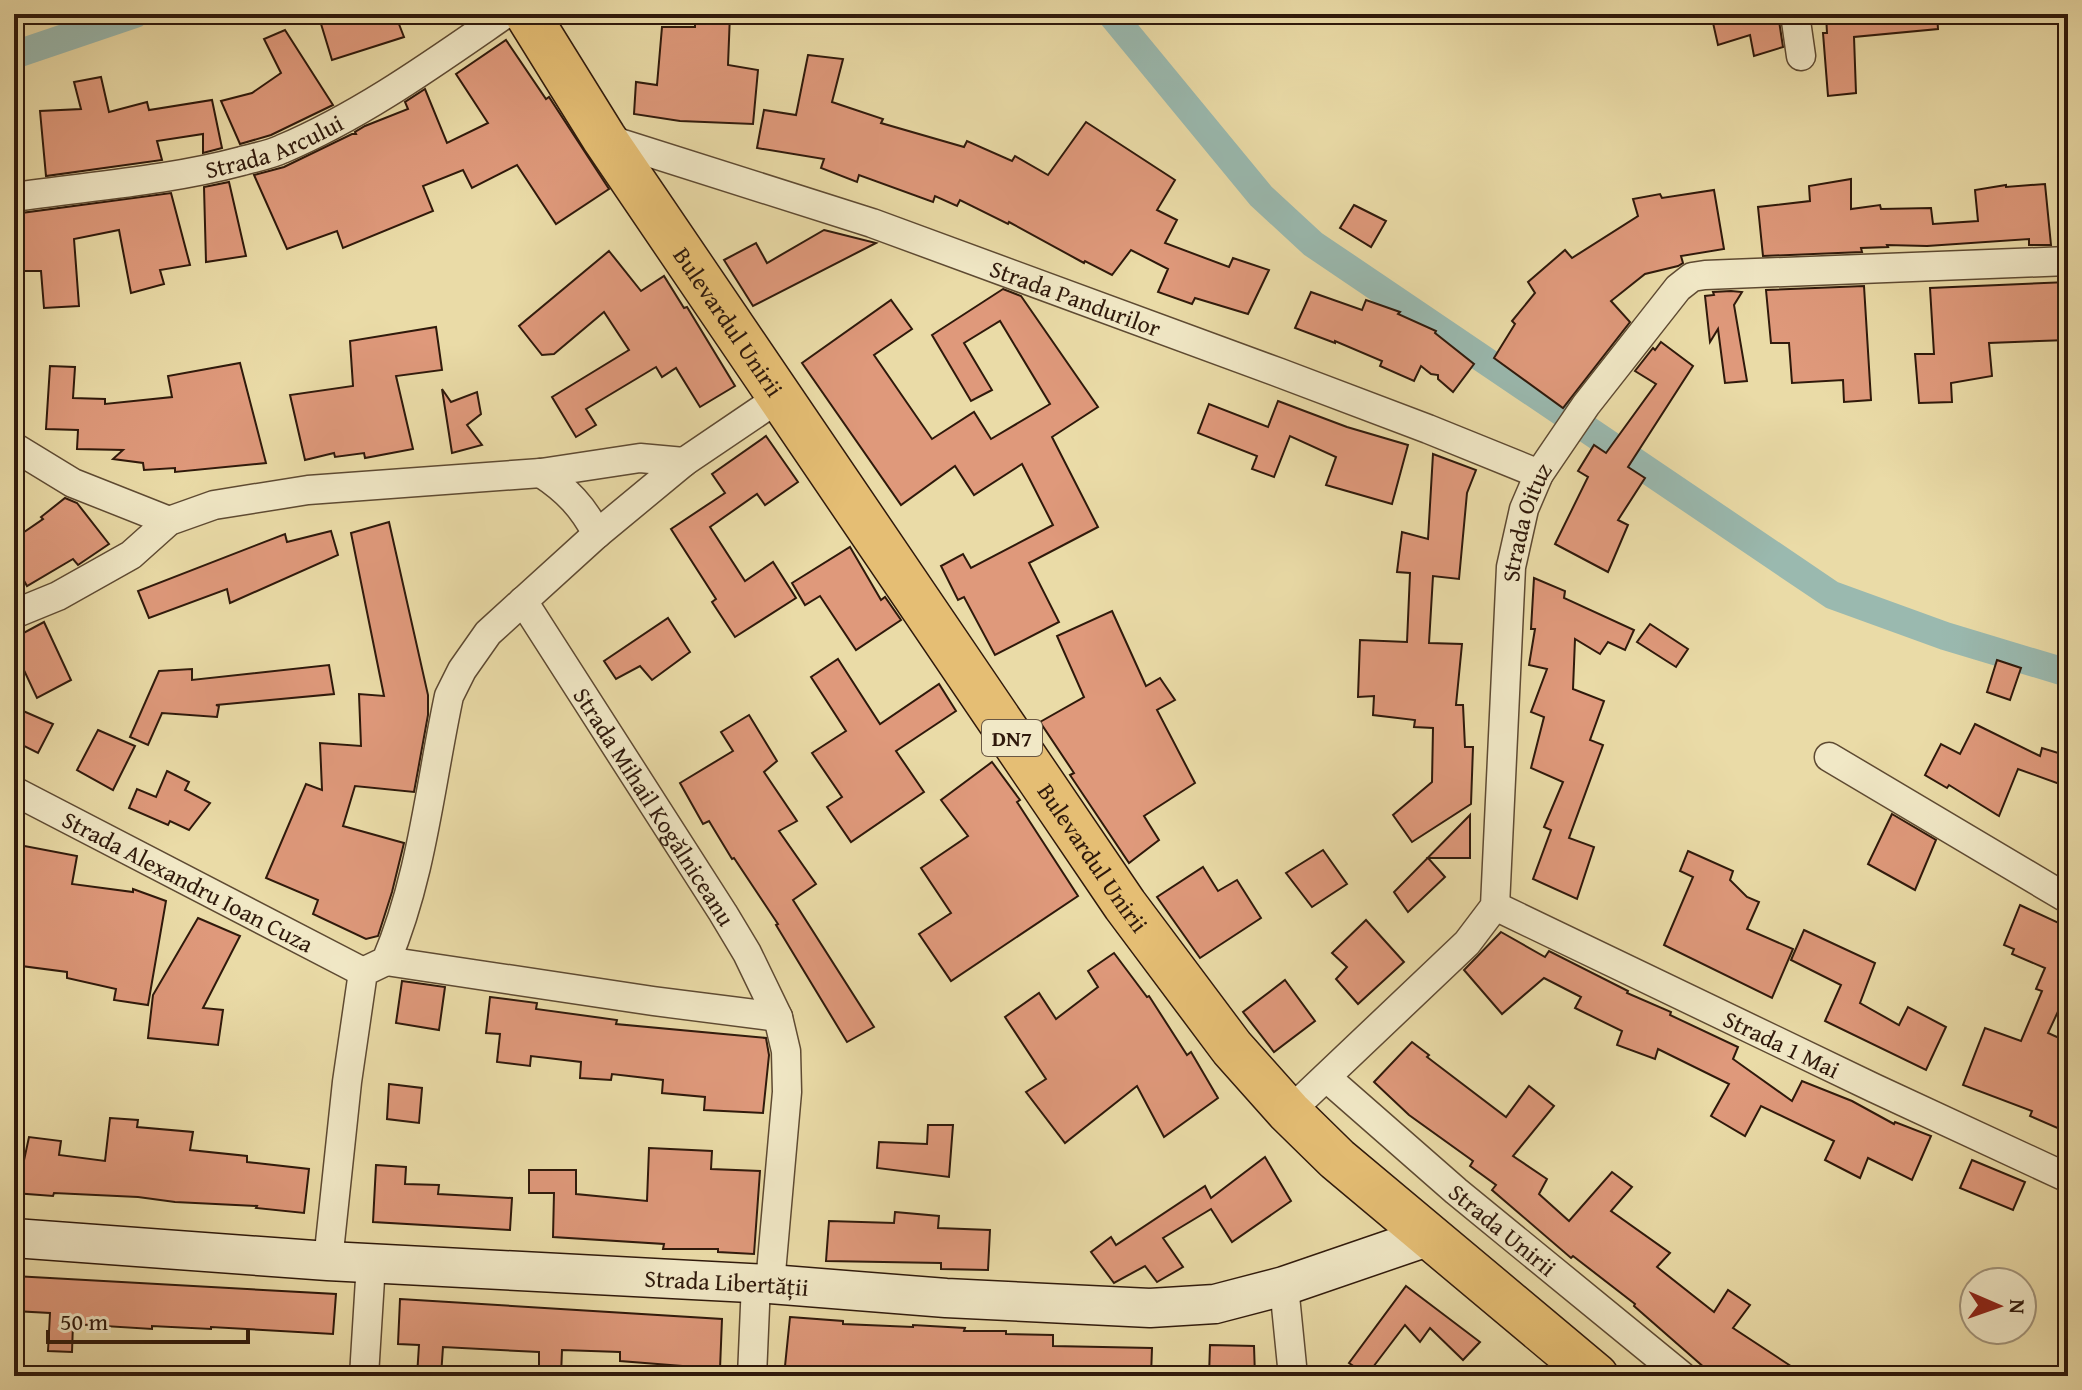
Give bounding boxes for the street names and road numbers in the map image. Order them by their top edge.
street label: Strada Arcului [202,105,350,187]
street label: Bulevardul Unirii [665,240,792,404]
street label: Strada Pandurilor [985,250,1166,345]
street label: Strada Oituz [1493,455,1560,583]
street label: Strada Mihail Kogălniceanu [565,680,744,932]
road number: DN7 [982,720,1042,756]
street label: Bulevardul Unirii [1029,776,1157,940]
street label: Strada Alexandru Ioan Cuza [56,802,320,961]
street label: Strada 1 Mai [1718,1001,1846,1087]
street label: Strada Unirii [1441,1175,1564,1284]
street label: Strada Libertății [644,1260,810,1305]

